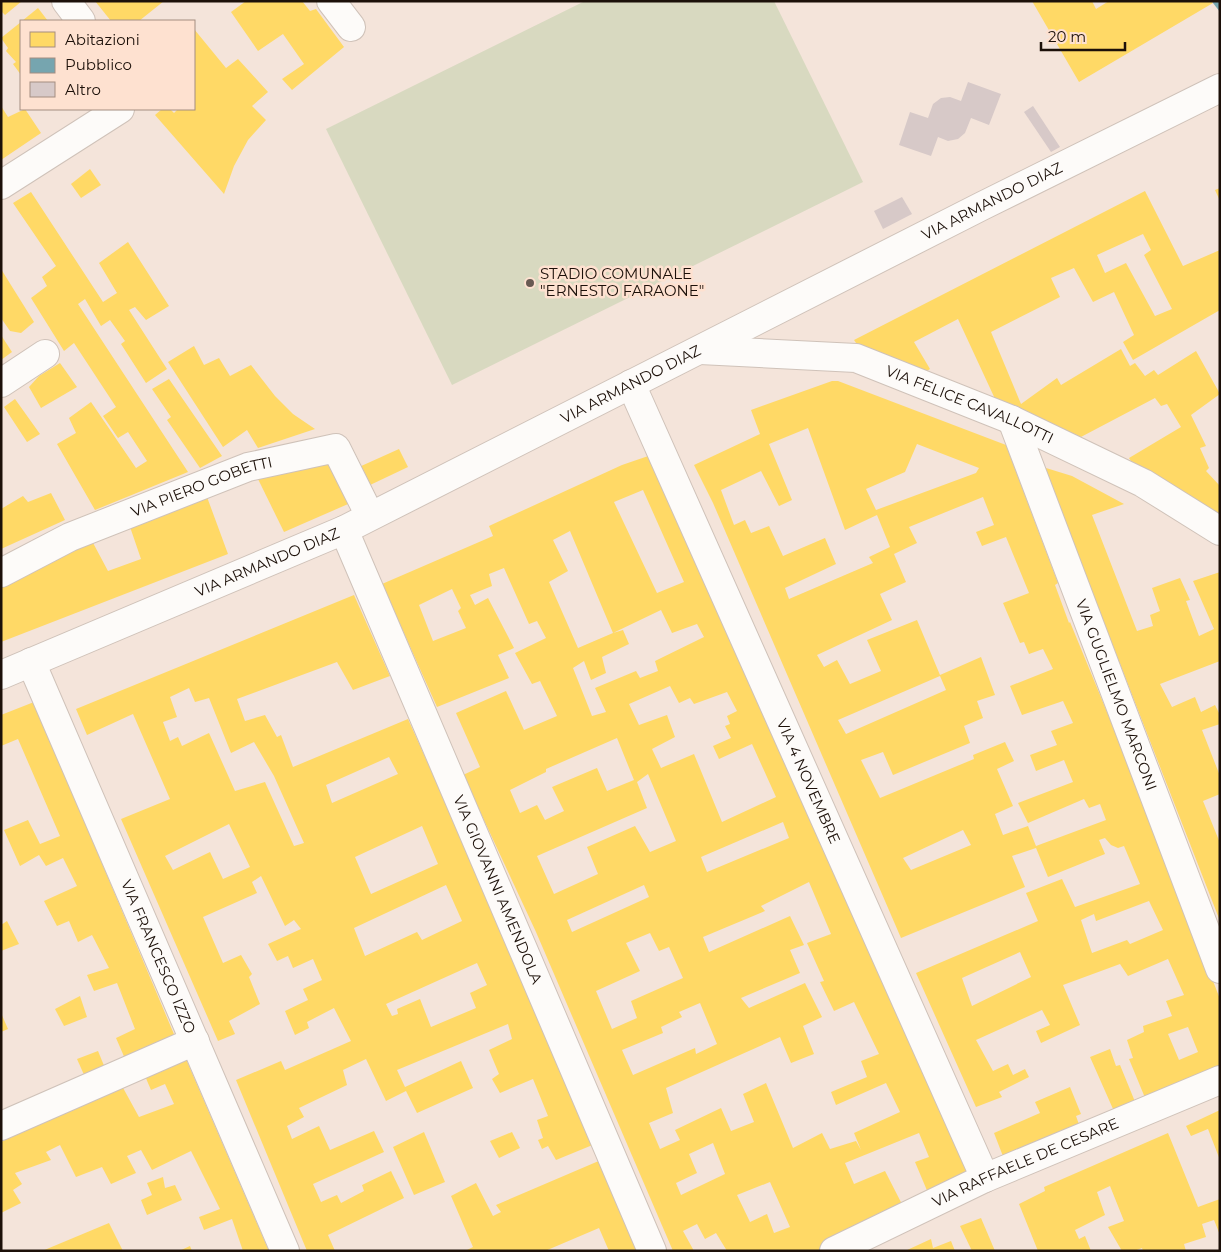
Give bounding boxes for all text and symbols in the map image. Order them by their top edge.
legend [20,20,195,110]
scale bar [1041,20,1125,52]
text: 20 m [1048,27,1086,46]
text: Abitazioni [65,30,140,49]
text: Pubblico [65,55,132,74]
text: Altro [65,80,101,99]
street label: VIA ARMANDO DIAZ [918,158,1065,244]
place label: STADIO COMUNALE "ERNESTO FARAONE" [540,264,704,300]
marker: STADIO COMUNALE "ERNESTO FARAONE" [524,277,536,289]
street label: VIA ARMANDO DIAZ [557,340,704,427]
street label: VIA FELICE CAVALLOTTI [883,361,1057,448]
street label: VIA PIERO GOBETTI [128,452,274,521]
street label: VIA ARMANDO DIAZ [192,523,342,601]
street label: VIA GUGLIELMO MARCONI [1072,596,1161,793]
street label: VIA 4 NOVEMBRE [772,716,845,846]
street label: VIA GIOVANNI AMENDOLA [449,792,547,987]
street label: VIA FRANCESCO IZZO [117,877,200,1037]
street label: VIA RAFFAELE DE CESARE [929,1113,1121,1211]

